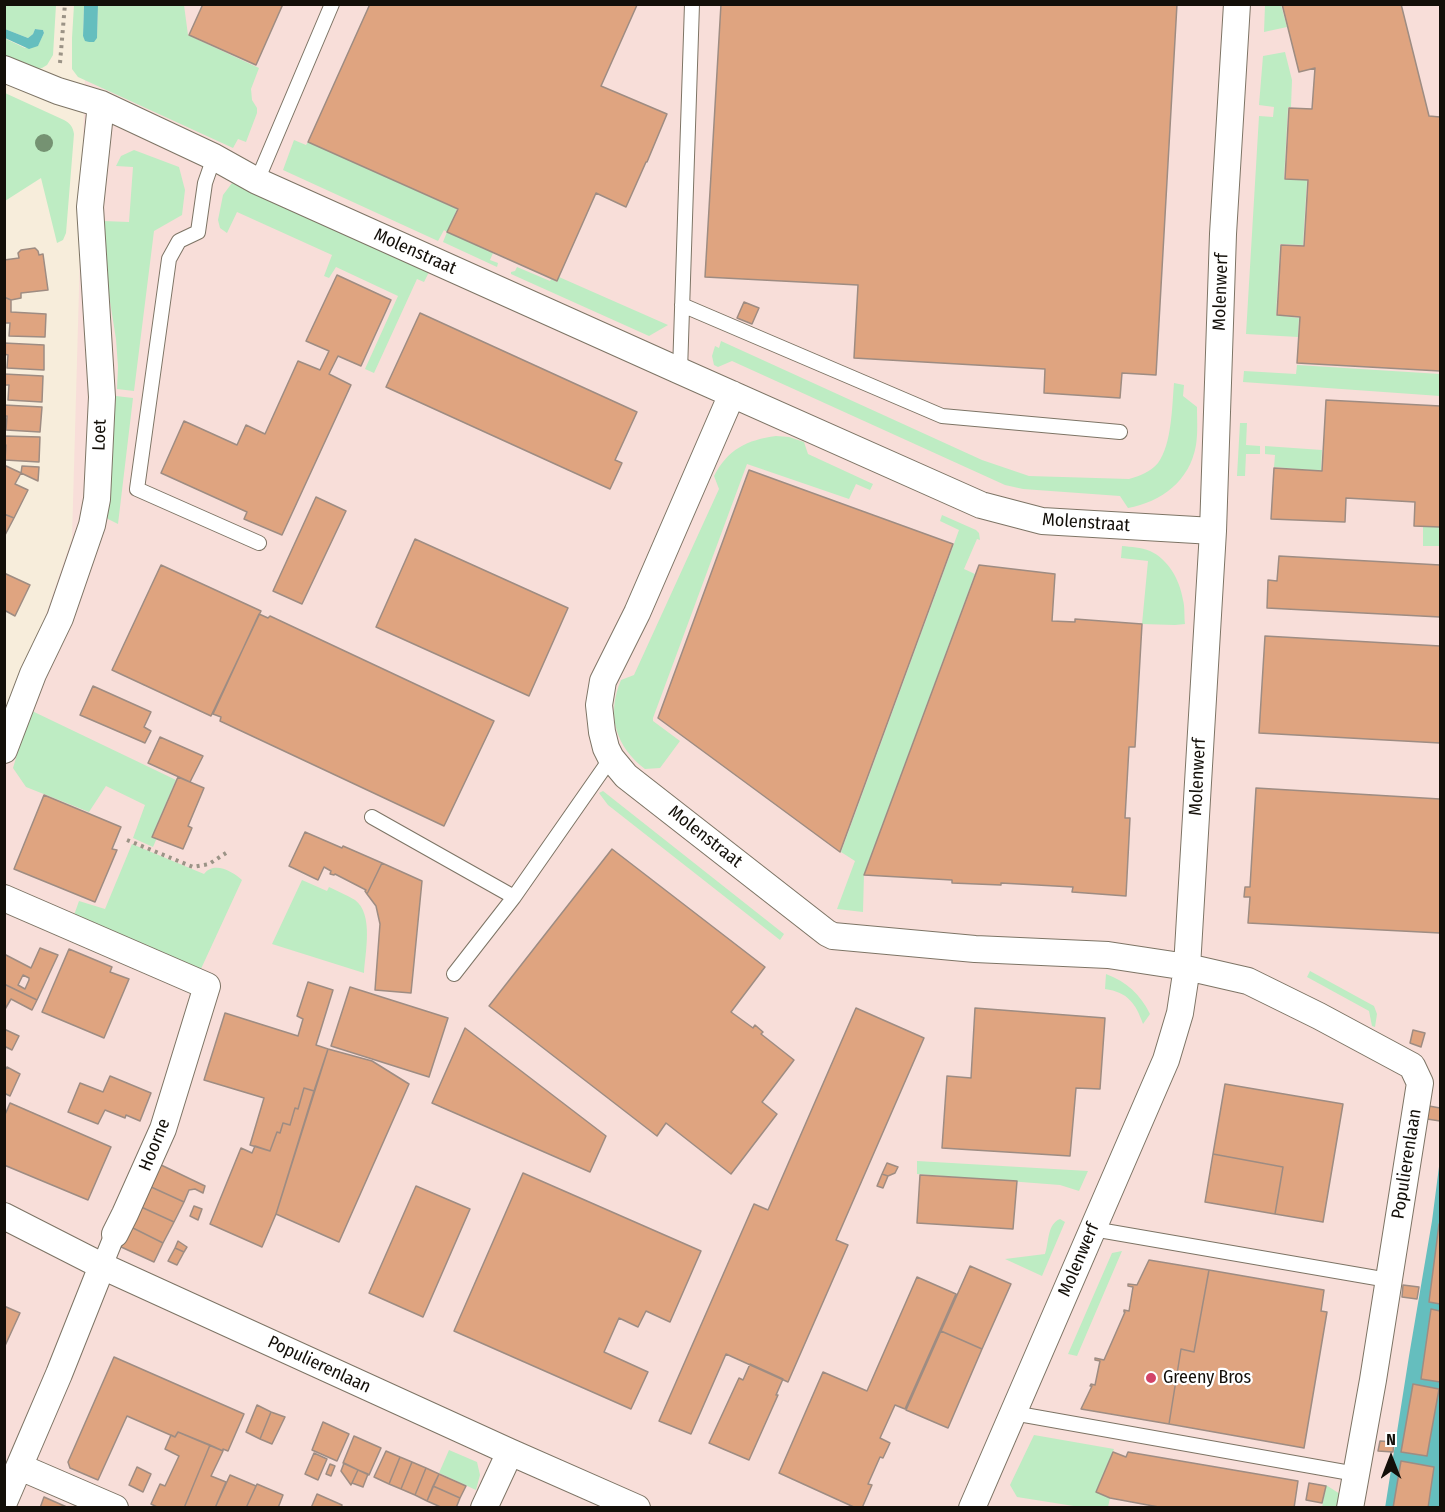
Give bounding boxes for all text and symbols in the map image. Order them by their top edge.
street label: Molenstraat [370,224,460,280]
street label: Molenwerf [1209,253,1233,331]
street label: Loet [89,419,111,451]
street label: Molenstraat [1041,509,1131,537]
street label: Molenwerf [1185,738,1211,816]
street label: Molenstraat [664,801,746,873]
street label: Populierenlaan [1388,1107,1426,1221]
street label: Hoorne [135,1116,175,1174]
street label: Molenwerf [1054,1220,1104,1300]
street label: Populierenlaan [264,1332,374,1398]
place label: Greeny Bros [1163,1367,1251,1389]
marker: Greeny Bros [1144,1371,1158,1385]
north arrow [1361,1428,1421,1488]
text: N [1386,1430,1396,1449]

